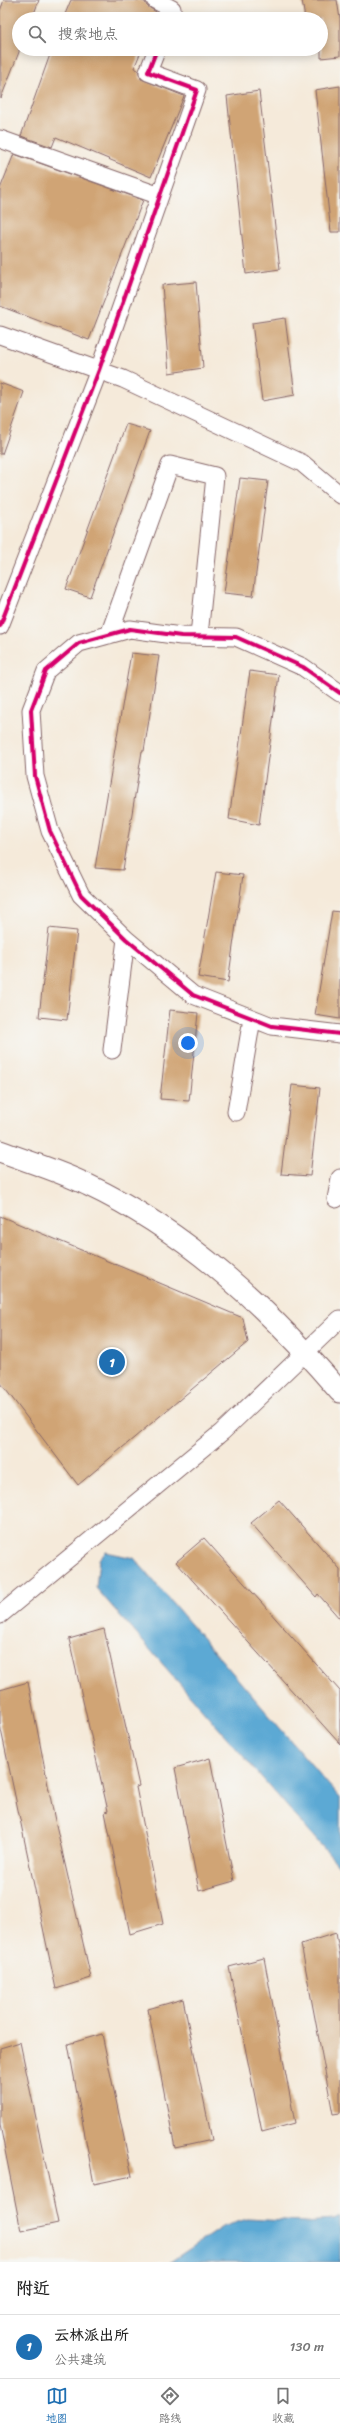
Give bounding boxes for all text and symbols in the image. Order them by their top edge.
search box [12,12,328,56]
text: 搜索地点 [58,21,118,47]
icon: search [26,23,48,45]
your location [178,1033,198,1053]
pin: 1 [99,1347,125,1377]
text: 附近 [16,2273,50,2303]
text: 云林派出所 [54,2322,129,2348]
text: 1 [26,2335,32,2358]
text: 130 m [290,2335,324,2358]
text: 公共建筑 [54,2348,106,2371]
tab: 地图 [46,2385,68,2428]
tab: 路线 [159,2385,181,2428]
tab: 收藏 [272,2385,294,2428]

